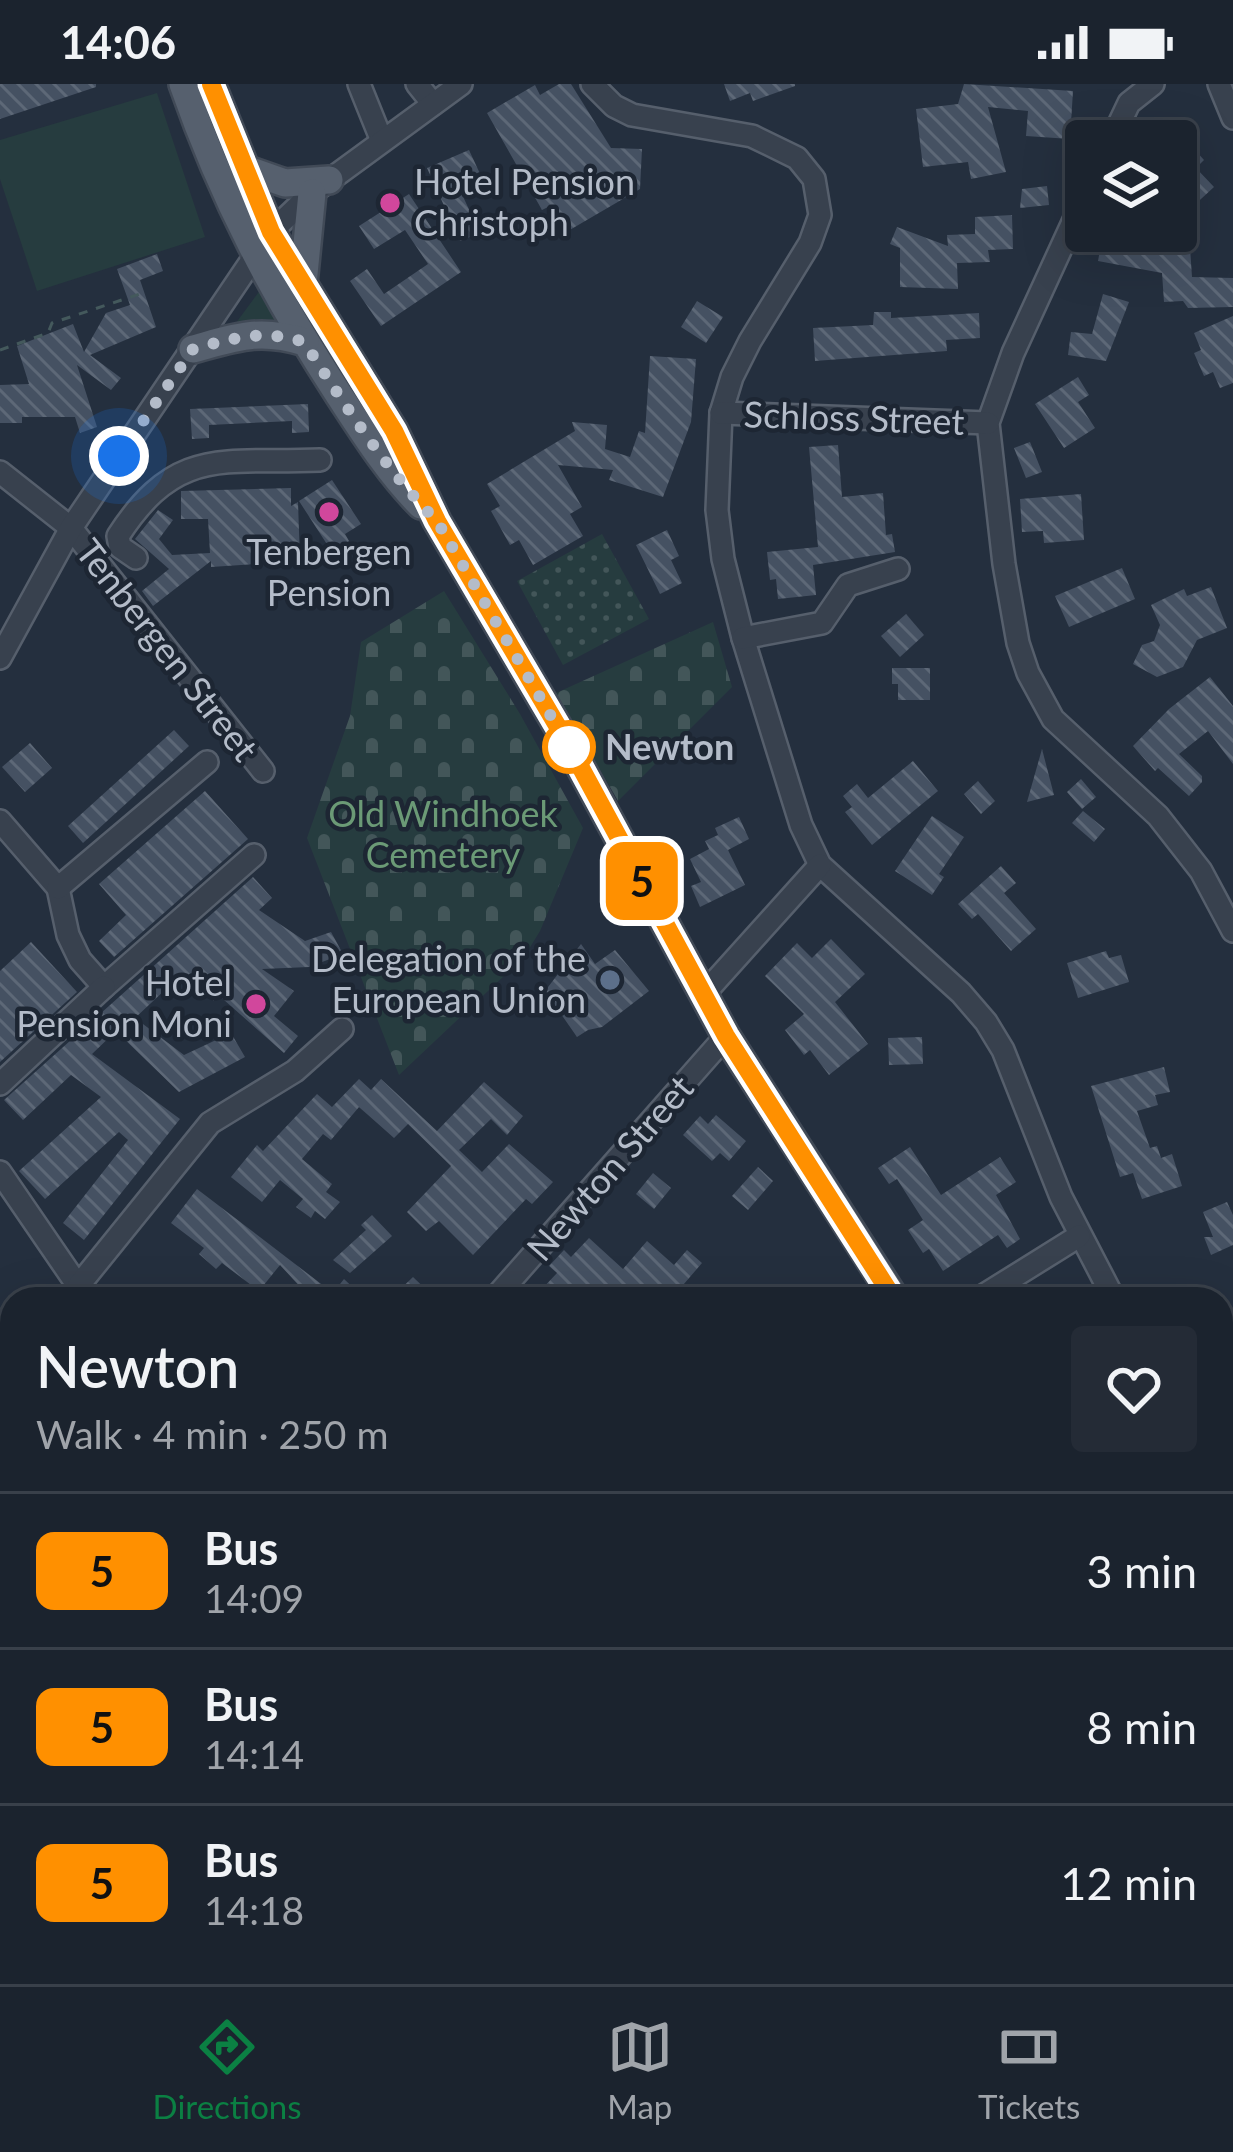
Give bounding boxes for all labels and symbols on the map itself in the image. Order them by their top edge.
place label: Hotel Pension Christoph [414,159,635,244]
marker: Hotel Pension Christoph [377,190,403,216]
street label: Schloss Street [743,391,965,443]
your location [89,426,149,486]
marker: Tenbergen Pension [316,499,342,525]
place label: Tenbergen Pension [246,529,412,614]
street label: Tenbergen Street [68,530,268,769]
marker: Newton [544,722,594,772]
place label: Newton [605,724,734,768]
park label: Old Windhoek Cemetery [328,791,559,876]
line badge: 5 [603,842,681,920]
place label: Delegation of the European Union [311,936,586,1021]
place label: Hotel Pension Moni [16,960,232,1045]
marker: Delegation of the European Union [597,967,623,993]
marker: Hotel Pension Moni [243,991,269,1017]
street label: Newton Street [517,1066,702,1269]

